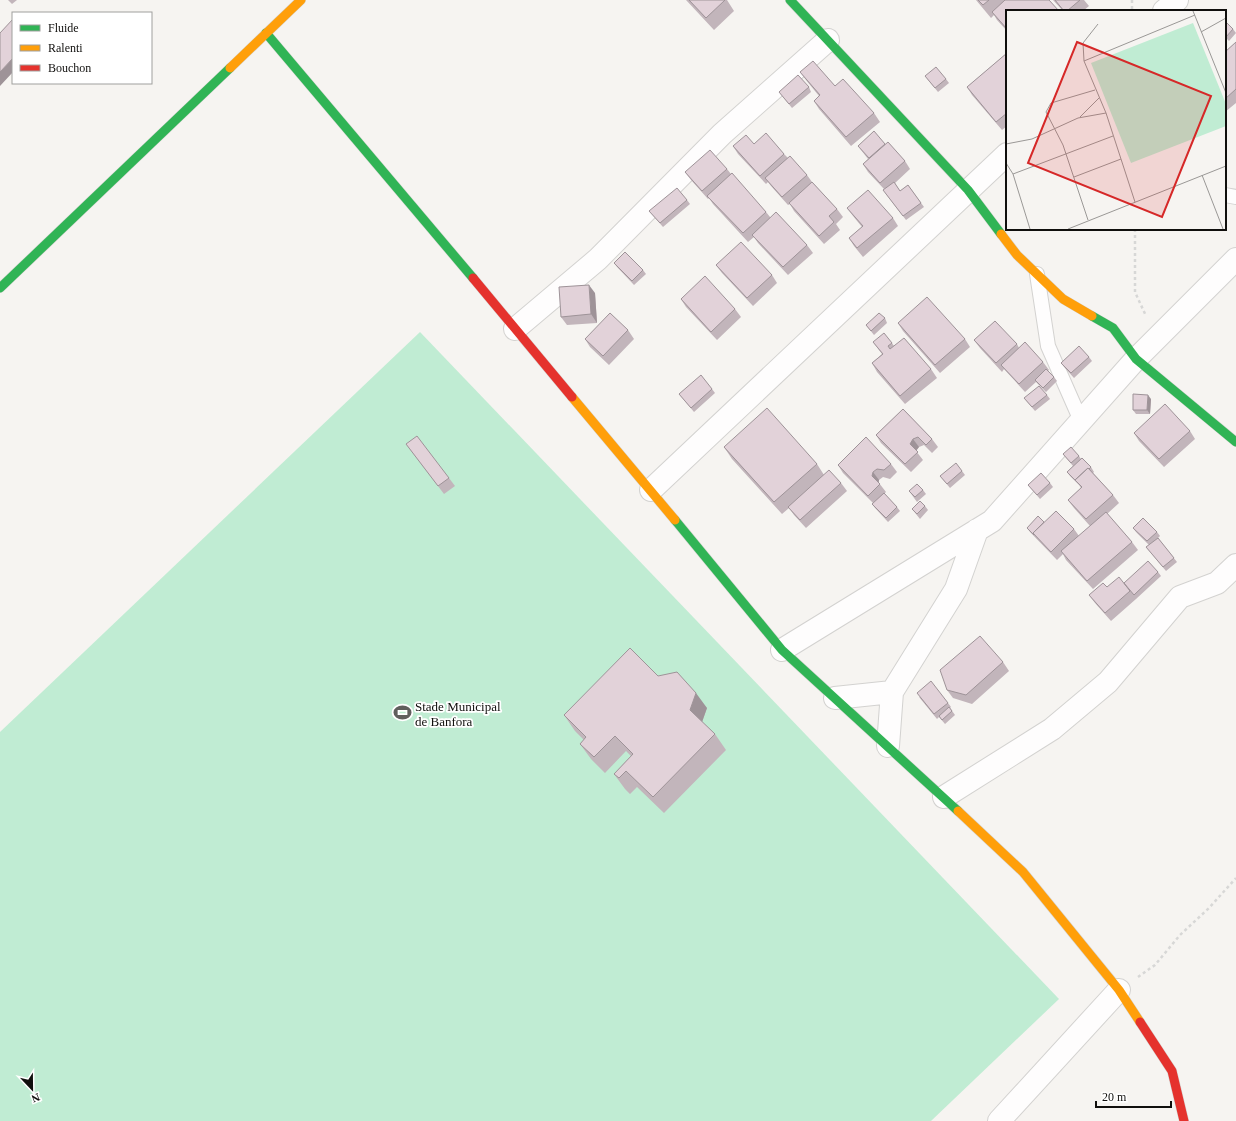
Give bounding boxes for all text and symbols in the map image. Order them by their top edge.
inset map [1006,10,1226,230]
legend [12,12,152,84]
text: Fluide [48,21,79,35]
text: Ralenti [48,41,83,55]
text: Bouchon [48,61,91,75]
place label: Stade Municipal de Banfora [415,699,501,729]
sports icon: Stade Municipal de Banfora [392,703,412,723]
north arrow [12,1069,52,1109]
scale bar [1096,1083,1171,1109]
text: 20 m [1102,1090,1127,1104]
text: N [30,1091,42,1105]

